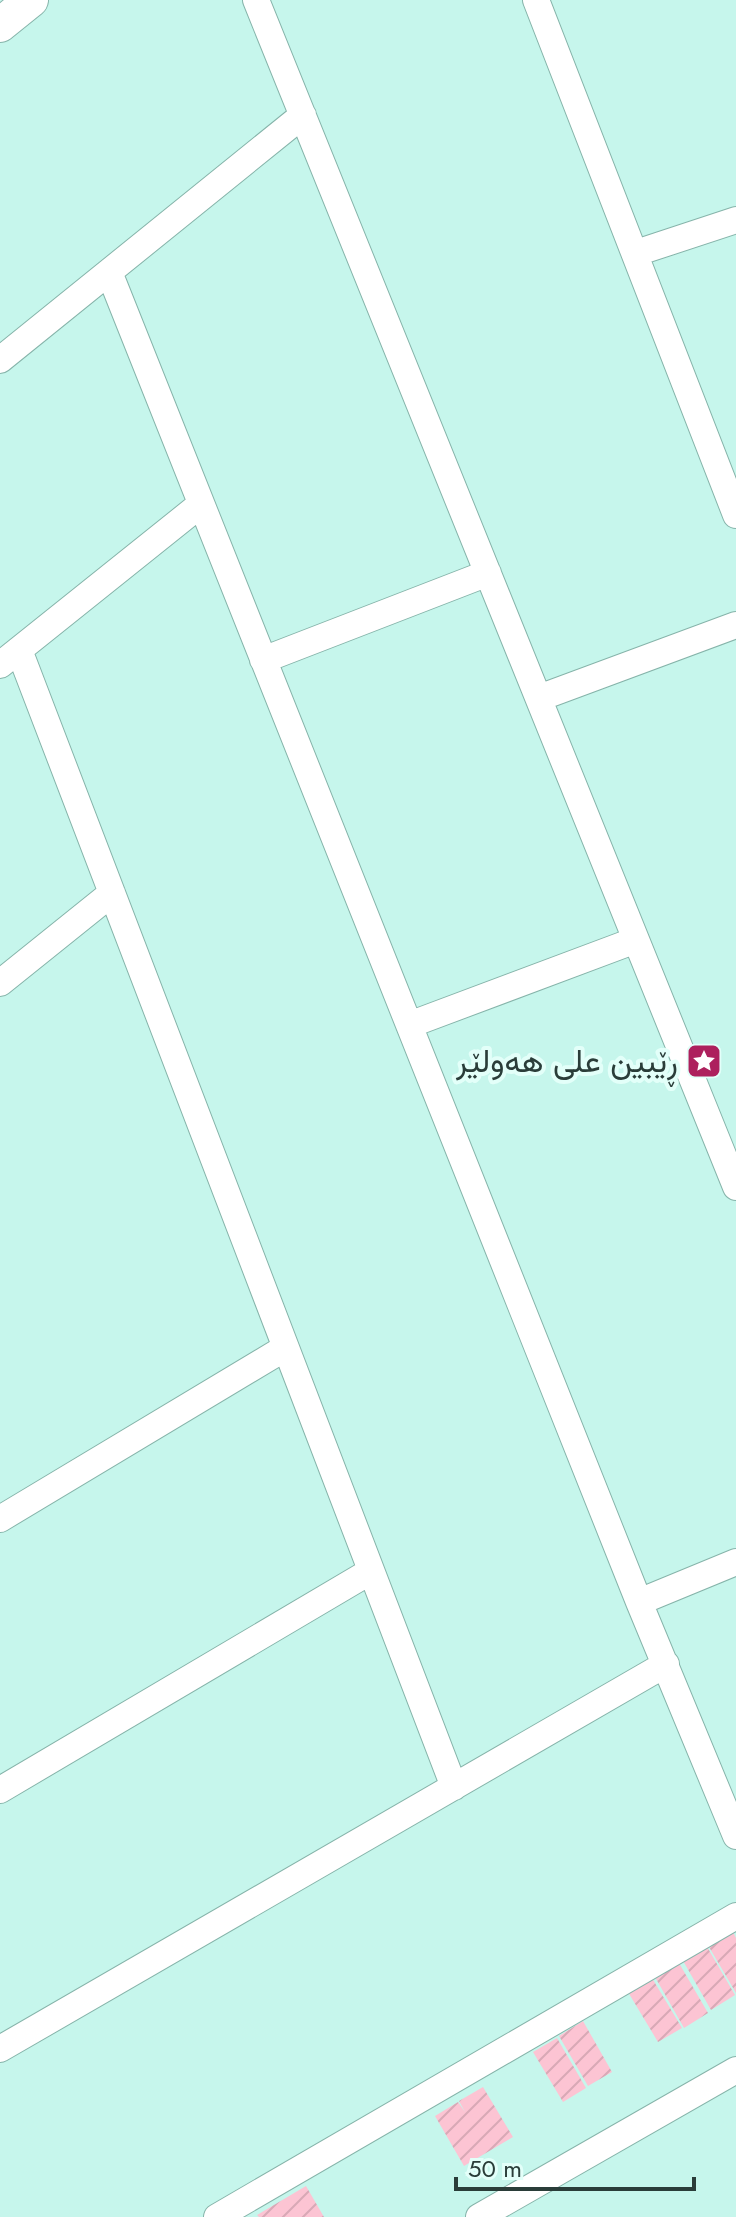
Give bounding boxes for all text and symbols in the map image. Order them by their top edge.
place label: ڕێبین علی هەولێر [455,1038,678,1087]
place icon: ڕێبین علی هەولێر [685,1042,723,1080]
scale bar [456,2141,694,2191]
text: 50 m [468,2151,522,2186]

